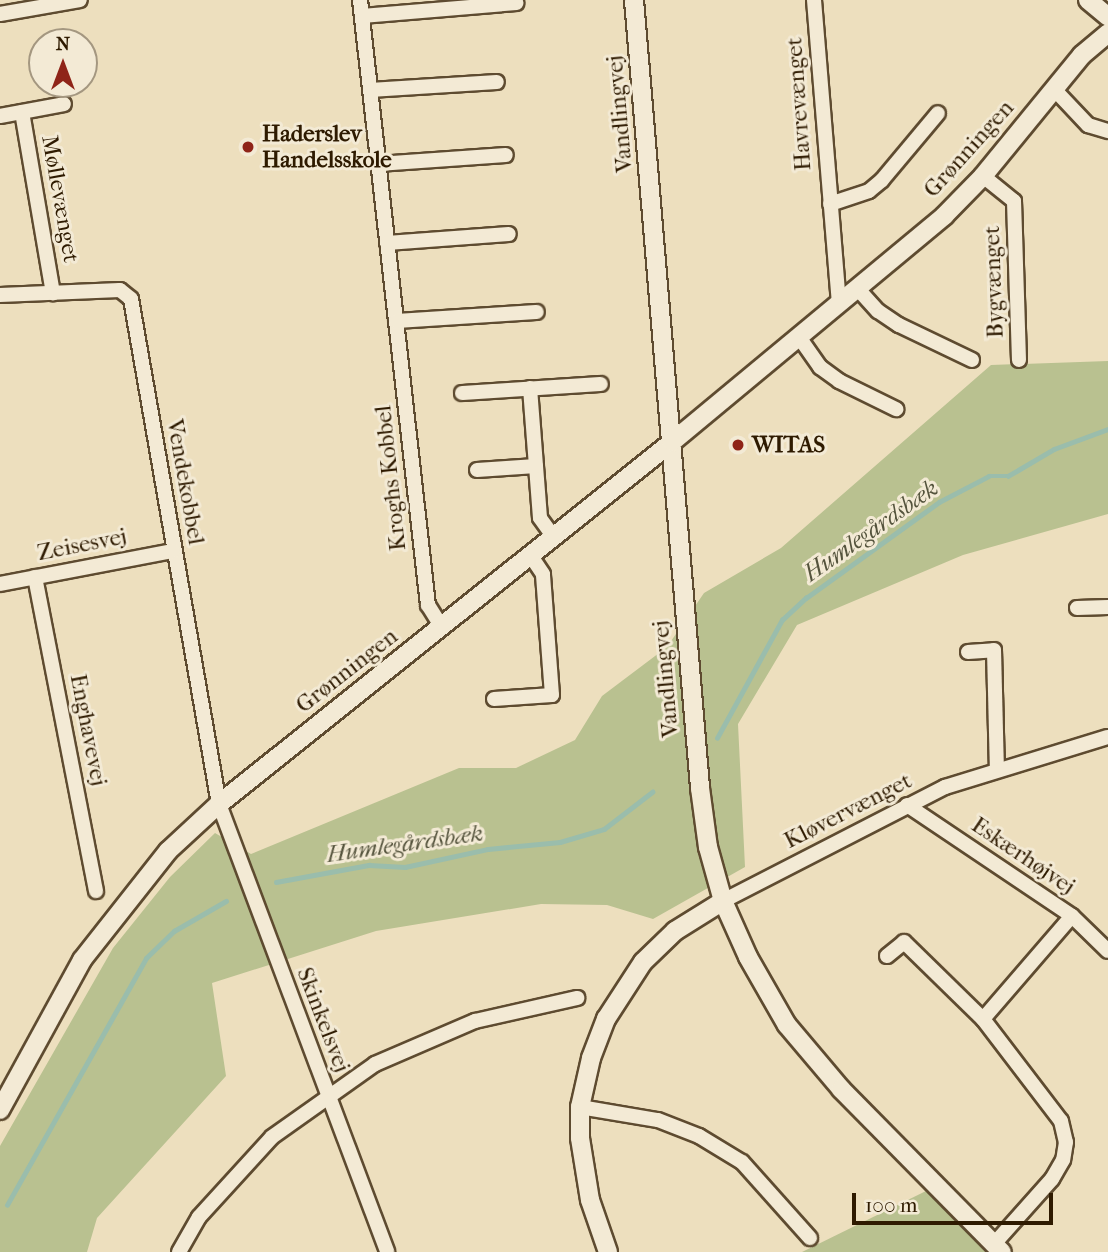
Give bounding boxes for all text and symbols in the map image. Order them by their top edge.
north arrow [28,28,98,98]
text: N [56,33,70,55]
street label: Havrevænget [781,36,817,172]
street label: Vandlingvej [601,54,639,174]
street label: Grønningen [918,95,1020,203]
place label: Haderslev Handelsskole [262,120,392,174]
street label: Møllevænget [35,133,85,265]
marker: Haderslev Handelsskole [240,139,256,155]
street label: Bygvænget [978,225,1010,339]
street label: Kroghs Kobbel [370,404,412,552]
street label: Vendekobbel [160,417,210,547]
place label: WITAS [752,431,825,459]
marker: WITAS [730,437,746,453]
water label: Humlegårdsbæk [798,474,944,588]
street label: Zeisesvej [35,523,129,567]
street label: Vandlingvej [647,619,685,739]
street label: Grønningen [291,623,403,719]
street label: Enghavevej [64,672,112,788]
street label: Kløvervænget [780,767,916,855]
street label: Eskærhøjvej [966,811,1080,901]
water label: Humlegårdsbæk [325,819,485,869]
street label: Skinkelsvej [290,964,356,1076]
scale bar [856,1178,1057,1222]
text: 100 m [865,1193,918,1217]

